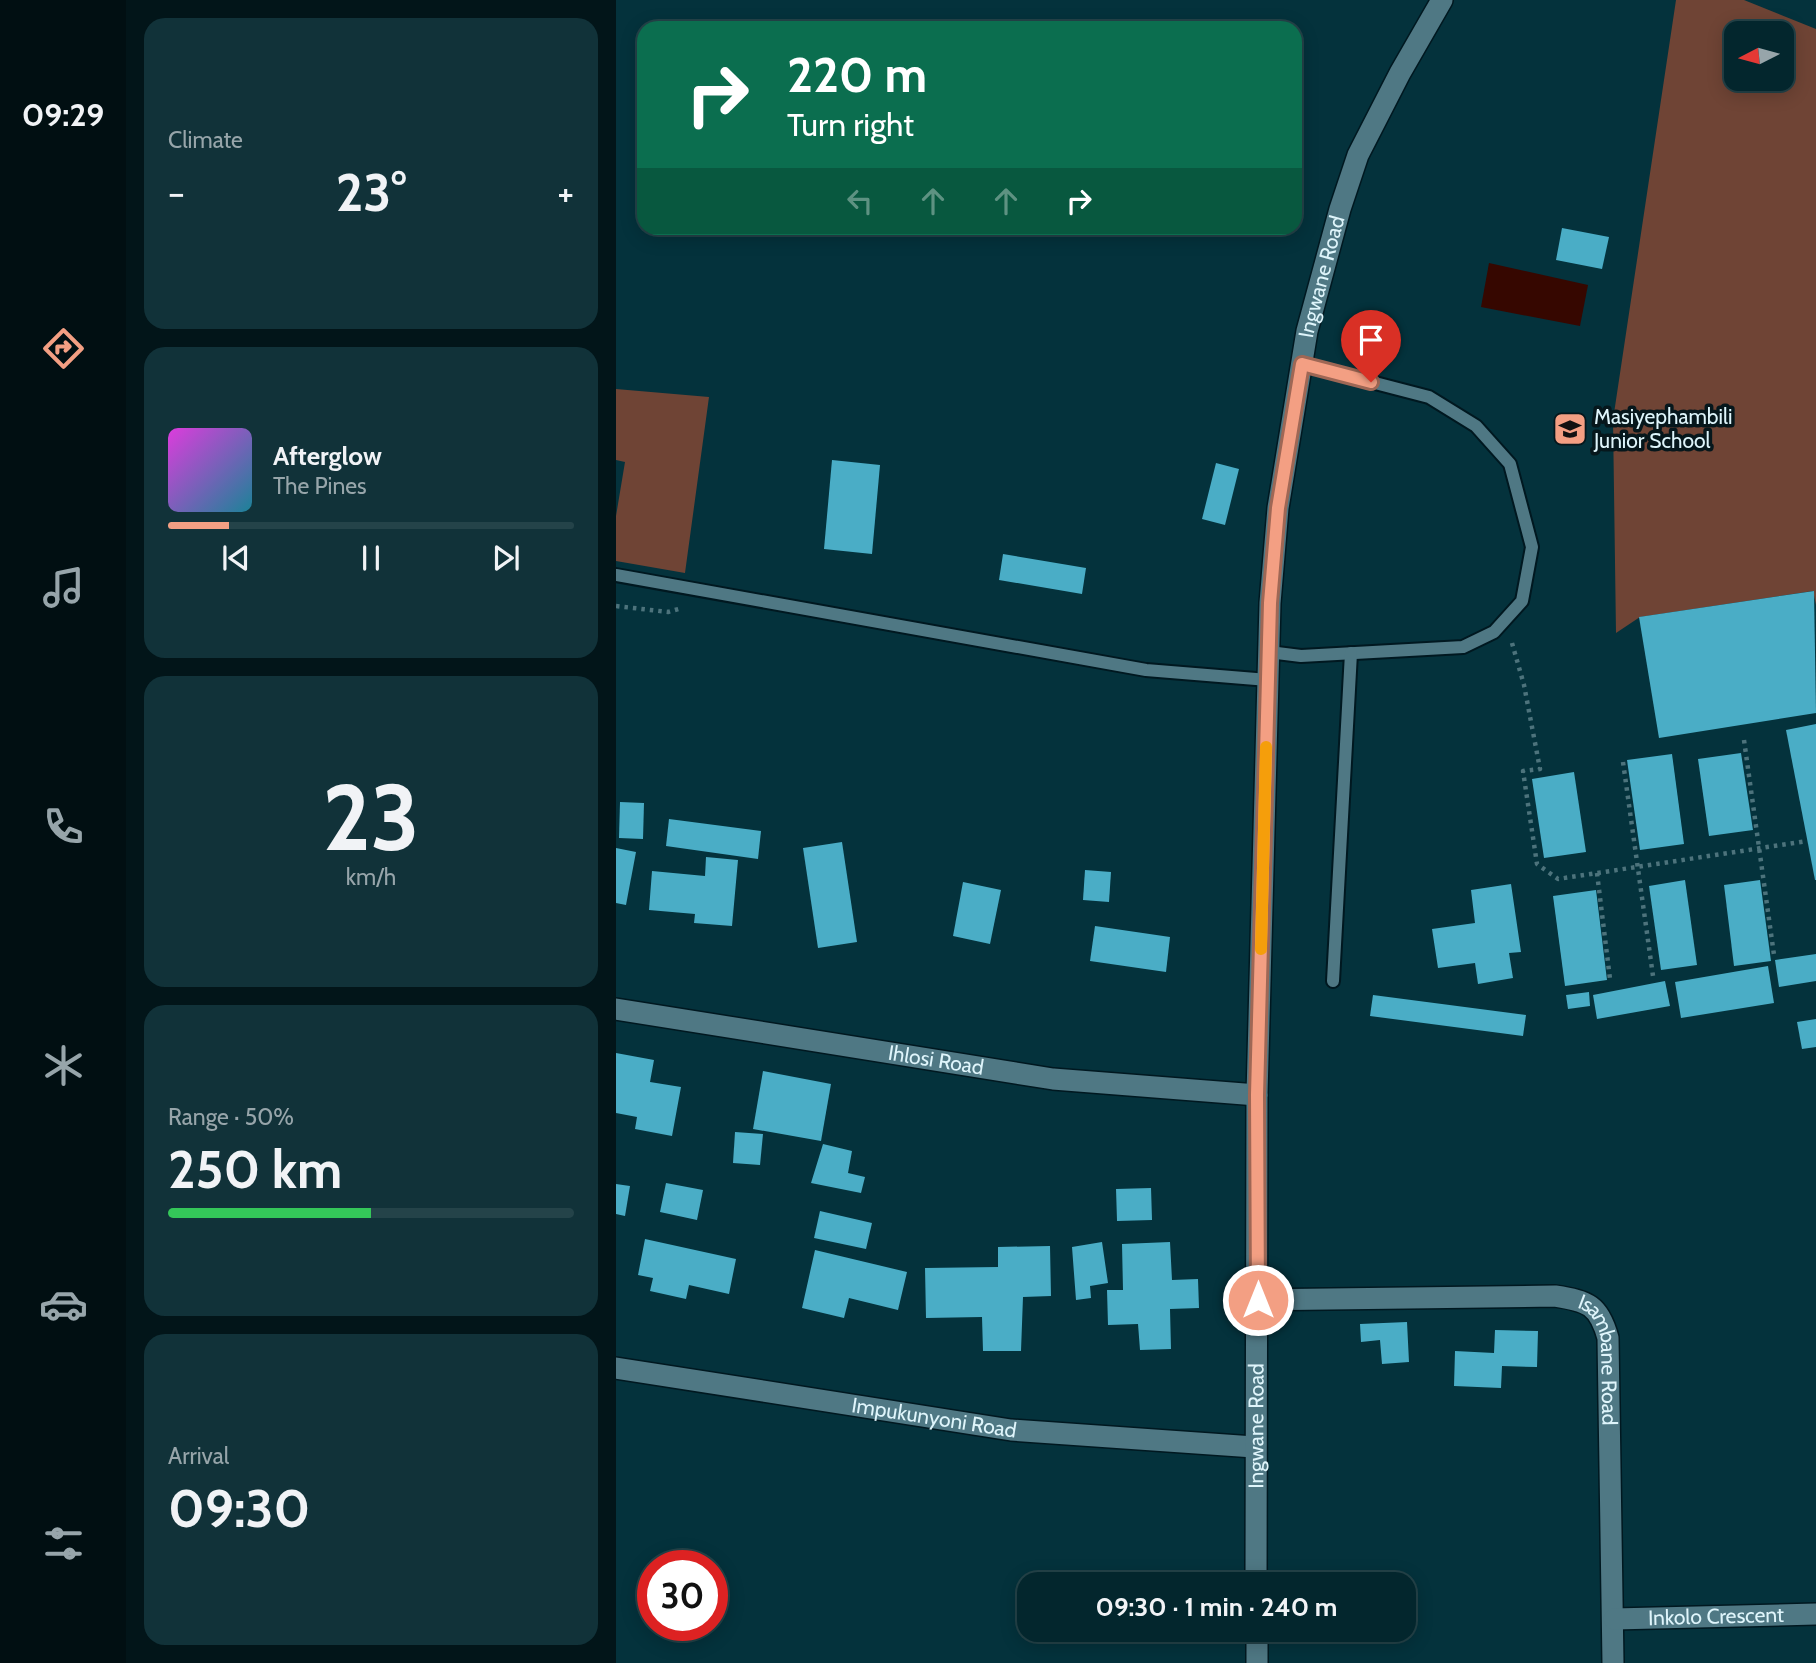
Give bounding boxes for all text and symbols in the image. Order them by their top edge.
north arrow [1724,21,1794,91]
map controls [1724,21,1794,91]
text: 220 m [787,45,927,104]
icon: right [672,49,763,140]
text: 09:29 [22,95,104,134]
text: Turn right [787,105,914,144]
text: Climate [168,126,243,154]
text: 23° [336,161,406,224]
text: − [168,169,185,216]
text: + [557,169,574,216]
icon: left [841,182,879,220]
icon: ahead [914,182,952,220]
icon: ahead [987,182,1025,220]
icon: right [1060,182,1098,220]
street label: Ingwane Road [1293,213,1350,339]
pin [1341,310,1401,382]
icon: arrive [1352,321,1390,359]
icon: directions [39,324,88,373]
place label: Masiyephambili Junior School [1593,404,1732,453]
school or university icon: Masiyephambili Junior School [1551,410,1589,448]
text: Afterglow [273,440,382,472]
text: The Pines [273,472,367,500]
icon: previous [217,539,255,577]
icon: pause [352,539,390,577]
icon: next [487,539,525,577]
icon: music [39,563,88,612]
text: 23 [322,762,420,873]
icon: phone [39,802,88,851]
text: km/h [346,863,396,891]
street label: Ihlosi Road [886,1040,986,1080]
icon: climate [39,1041,88,1090]
text: Range · 50% [168,1103,294,1131]
text: 250 km [168,1138,342,1201]
position arrow [1221,1263,1295,1337]
icon: car [39,1280,88,1329]
street label: Isambane Road [1575,1289,1622,1426]
street label: Ingwane Road [1243,1363,1268,1489]
street label: Impukunyoni Road [850,1392,1018,1443]
text: Arrival [168,1442,229,1470]
text: 09:30 [168,1477,310,1540]
icon: filters [39,1519,88,1568]
speed limit sign: 30 [637,1550,728,1641]
text: 09:30 · 1 min · 240 m [1096,1591,1337,1623]
street label: Inkolo Crescent [1648,1602,1784,1630]

